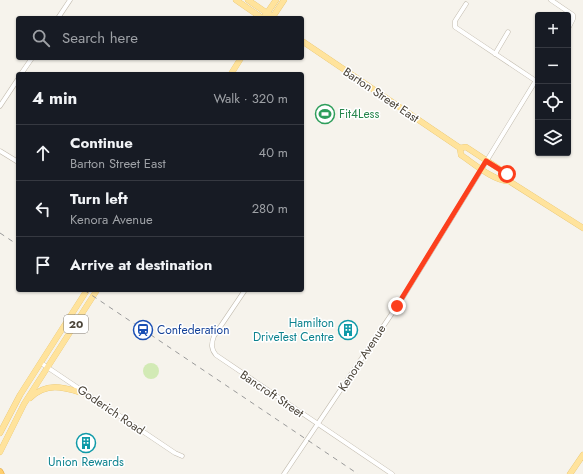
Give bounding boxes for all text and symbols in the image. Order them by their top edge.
map controls [535,12,571,156]
button: + [535,12,571,48]
search box [16,16,304,60]
icon: search [30,27,52,49]
text: Search here [62,27,138,49]
button: − [535,48,571,84]
street label: Barton Street East [339,63,423,127]
button: locate [535,84,571,120]
text: 4 min [32,86,77,110]
text: Walk · 320 m [213,89,288,108]
sports icon: Fit4Less [314,103,336,125]
place label: Fit4Less [339,105,379,123]
button: layers [535,120,571,156]
text: Continue [70,132,133,154]
icon: ahead [32,142,54,164]
text: 40 m [259,143,288,162]
text: Barton Street East [70,154,166,173]
route start [498,165,516,183]
text: Turn left [70,188,128,210]
icon: left [32,198,54,220]
text: 280 m [252,199,288,218]
text: Kenora Avenue [70,210,153,229]
icon: arrive [32,254,54,276]
text: Arrive at destination [70,254,212,276]
route end [388,297,406,315]
place label: Hamilton DriveTest Centre [253,314,334,346]
road number: 20 [64,315,88,333]
station icon: Confederation [132,319,154,341]
building icon: Hamilton DriveTest Centre [337,319,359,341]
place label: Confederation [157,321,229,339]
street label: Kenora Avenue [334,321,390,395]
street label: Bancroft Street [236,366,308,422]
street label: Goderich Road [74,381,148,439]
building icon: Union Rewards [75,432,97,454]
place label: Union Rewards [48,453,124,471]

